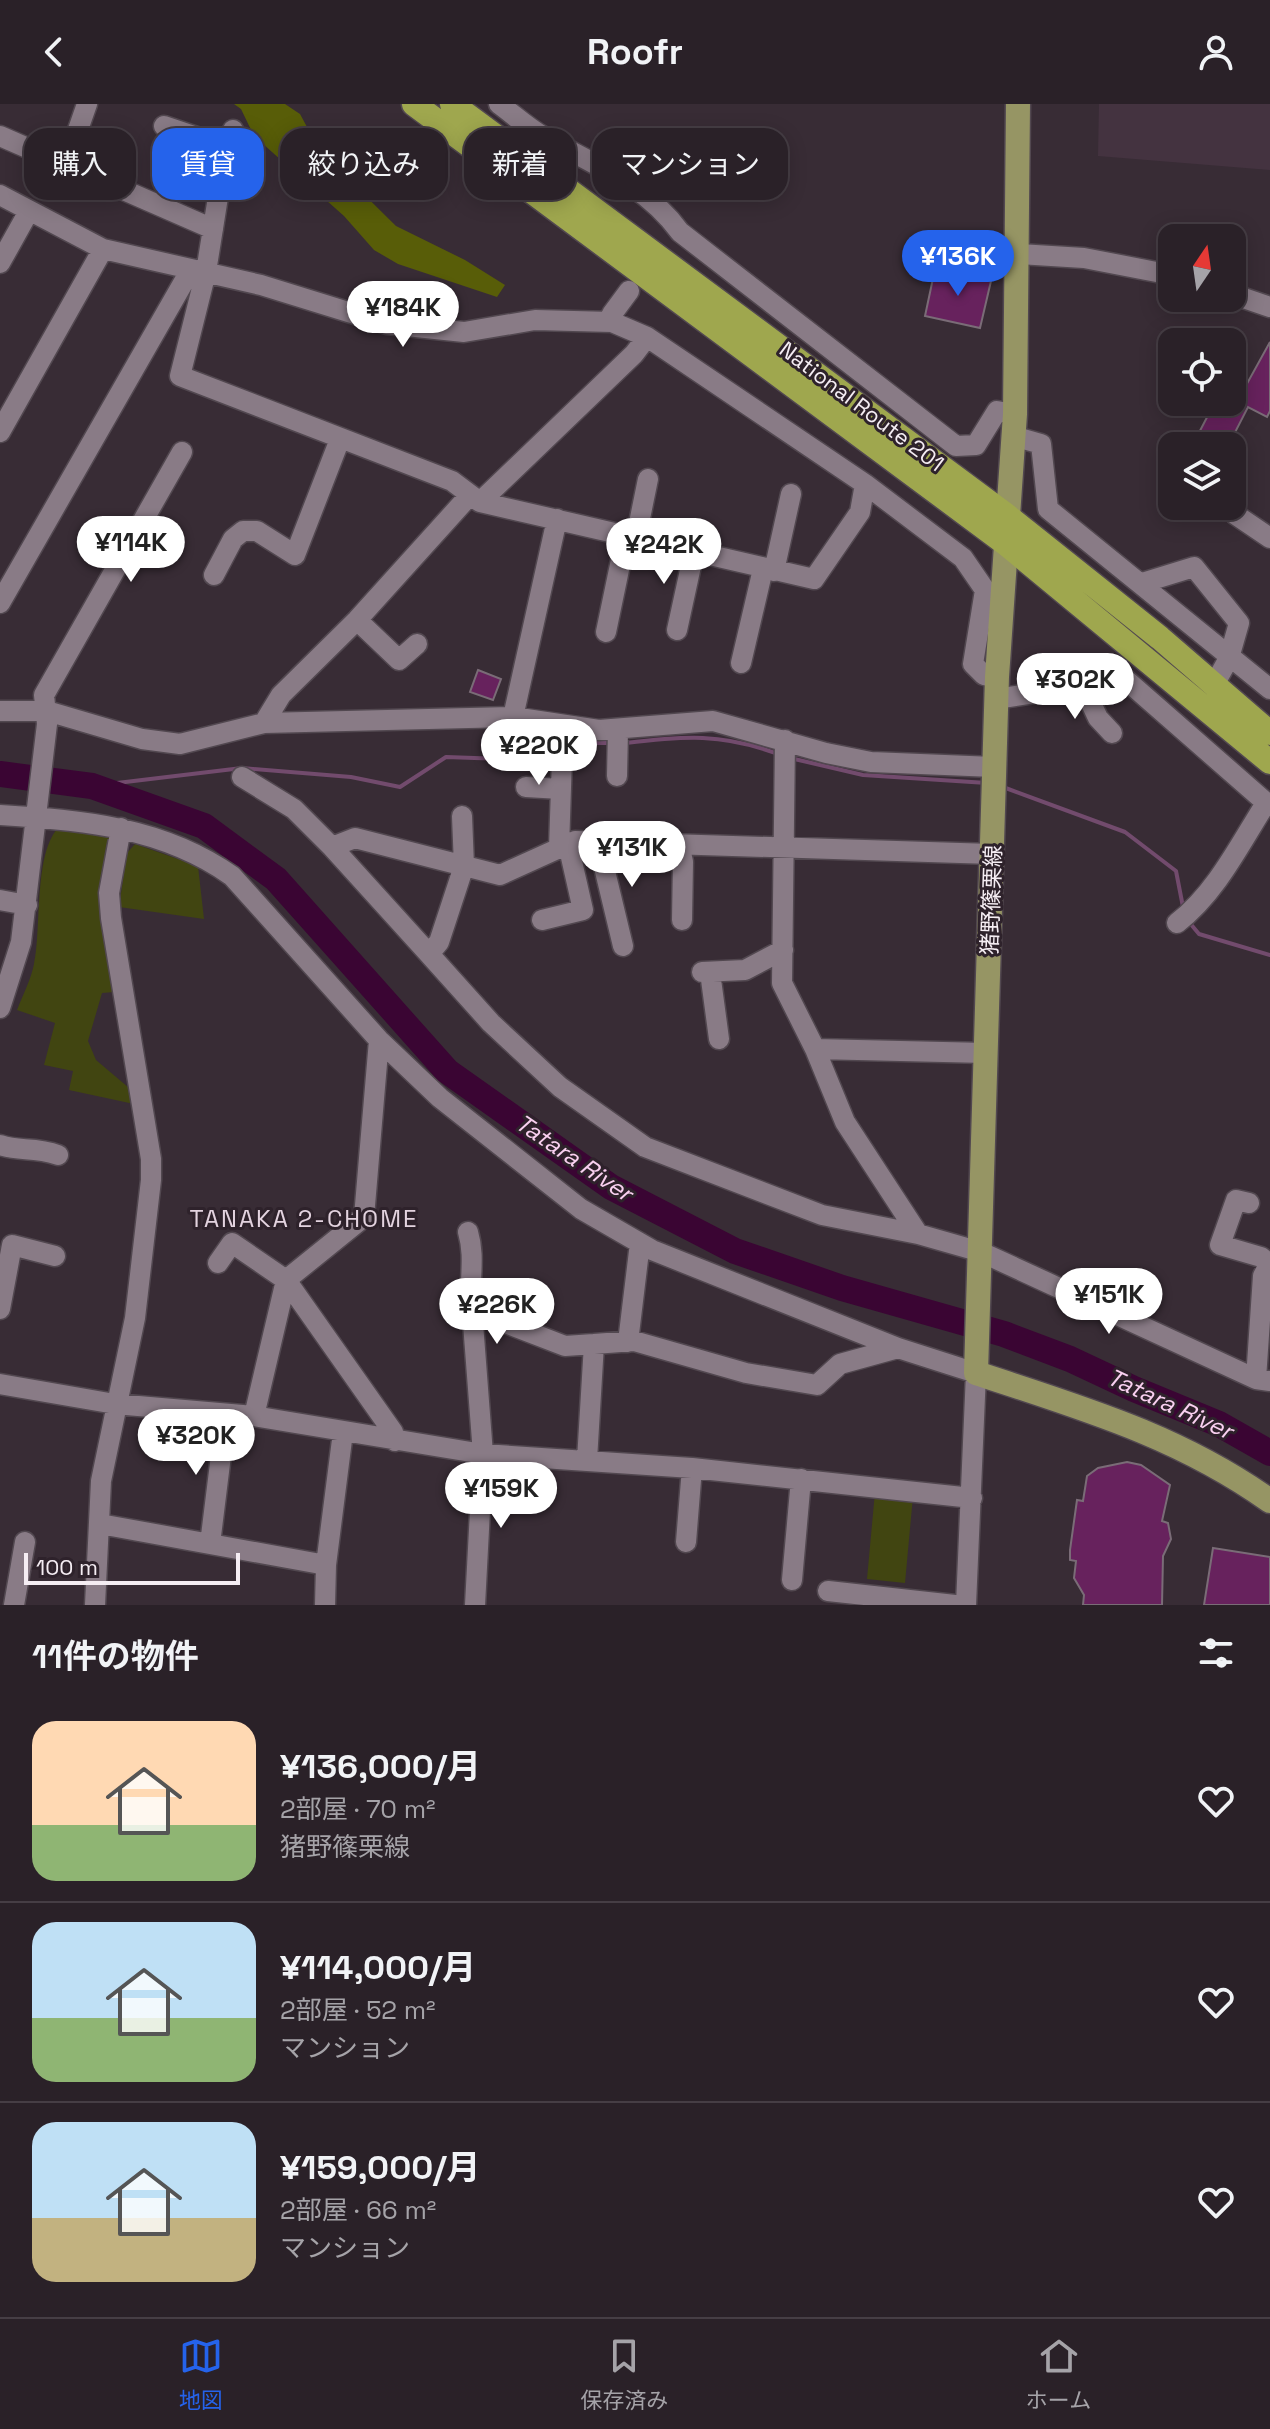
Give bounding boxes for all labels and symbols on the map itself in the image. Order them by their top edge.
north arrow [1158,224,1246,312]
pin: ¥136K [902,230,1014,298]
pin: ¥184K [347,281,459,349]
street label: National Route 201 [774,335,950,477]
pin: ¥114K [75,516,187,584]
pin: ¥242K [608,518,720,586]
pin: ¥302K [1019,653,1131,721]
pin: ¥220K [483,719,595,787]
pin: ¥131K [576,821,688,889]
street label: 猪野篠栗線 [975,845,1007,955]
water label: Tatara River [510,1107,641,1210]
district label: TANAKA 2-CHOME [190,1203,418,1234]
pin: ¥151K [1053,1268,1165,1336]
pin: ¥226K [441,1278,553,1346]
water label: Tatara River [1102,1361,1241,1447]
pin: ¥320K [140,1409,252,1477]
pin: ¥159K [445,1462,557,1530]
scale bar [24,1549,240,1585]

